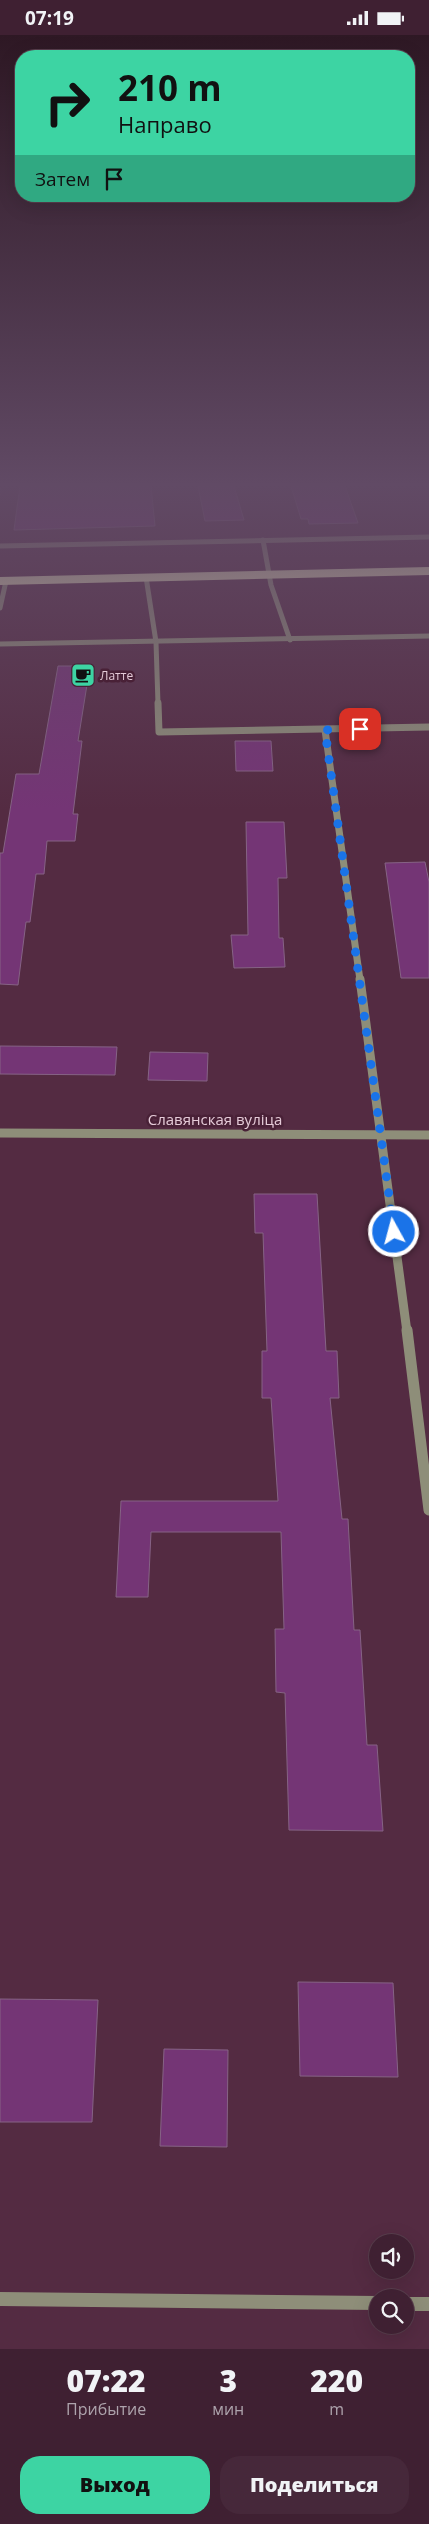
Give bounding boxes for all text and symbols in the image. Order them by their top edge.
text: 07:19 [25,5,74,31]
text: 210 m [118,64,222,111]
icon: right [35,70,100,135]
text: Направо [118,109,212,139]
icon: arrive [100,165,128,193]
text: Затем [35,166,90,192]
cafe icon: Латте [70,662,96,688]
place label: Латте [100,667,133,684]
pin [339,708,381,750]
icon: arrive [346,715,374,743]
street label: Славянская вуліца [148,1109,282,1129]
position arrow [367,1205,419,1257]
map controls [369,2234,414,2334]
button: sound [369,2234,414,2279]
button: search [369,2289,414,2334]
text: 07:22 [67,2360,146,2401]
text: 3 [219,2360,237,2401]
text: 220 [310,2360,363,2401]
text: Прибытие [66,2398,146,2420]
text: мин [212,2398,244,2420]
text: m [329,2398,344,2420]
button: Выход [20,2456,210,2514]
button: Поделиться [220,2456,409,2514]

